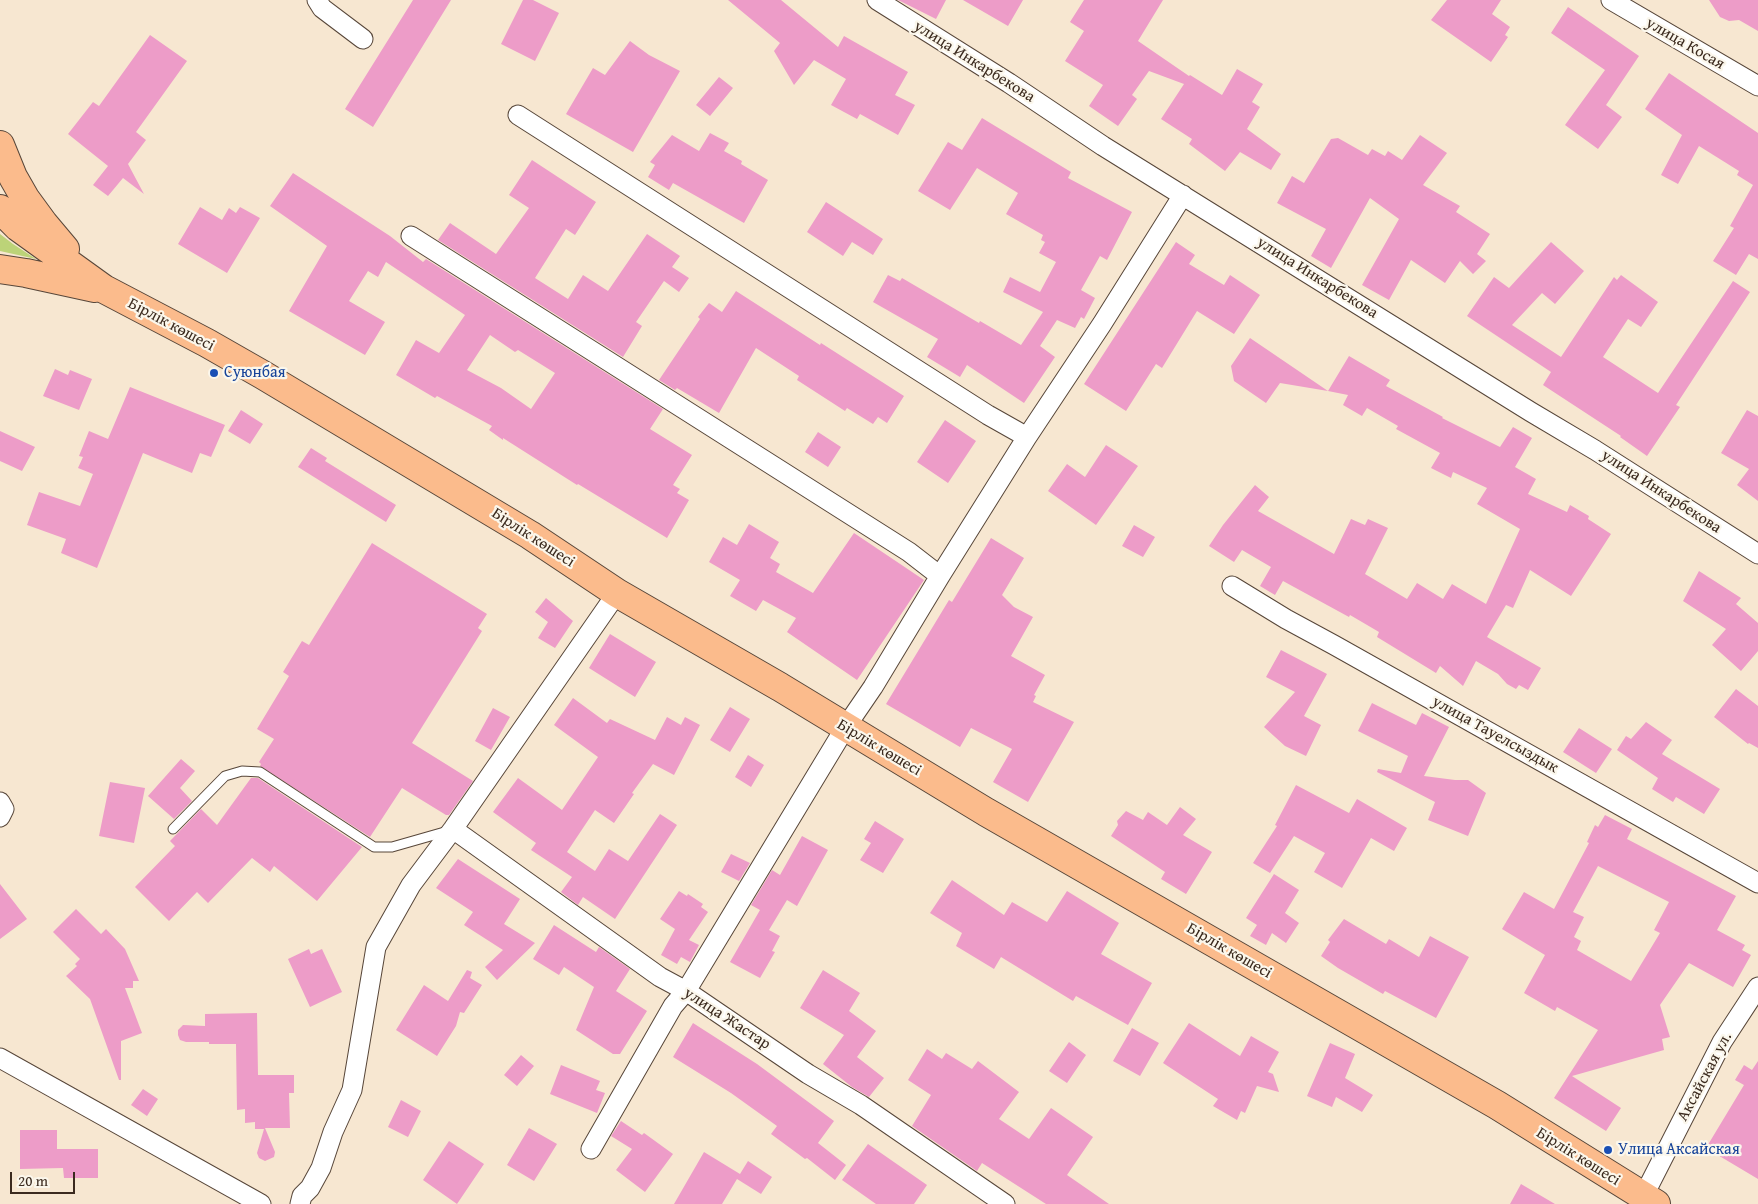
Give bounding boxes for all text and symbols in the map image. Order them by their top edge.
street label: улица Косая [1642,14,1728,74]
street label: улица Инкарбекова [910,17,1038,107]
street label: улица Инкарбекова [1253,233,1381,323]
street label: Бірлік көшесі [124,294,218,356]
place label: Суюнбая [224,363,286,383]
marker: Суюнбая [208,367,220,379]
street label: улица Инкарбекова [1597,446,1725,538]
street label: Бірлік көшесі [488,504,578,572]
street label: улица Тауелсыздык [1429,692,1561,778]
street label: Бірлік көшесі [833,715,925,781]
street label: Бірлік көшесі [1183,919,1275,983]
street label: улица Жастар [680,984,774,1054]
street label: Аксайская ул. [1674,1029,1736,1125]
street label: Бірлік көшесі [1533,1124,1623,1190]
place label: Улица Аксайская [1618,1140,1740,1160]
marker: Улица Аксайская [1602,1144,1614,1156]
scale bar [12,1162,78,1194]
text: 20 m [18,1170,48,1191]

